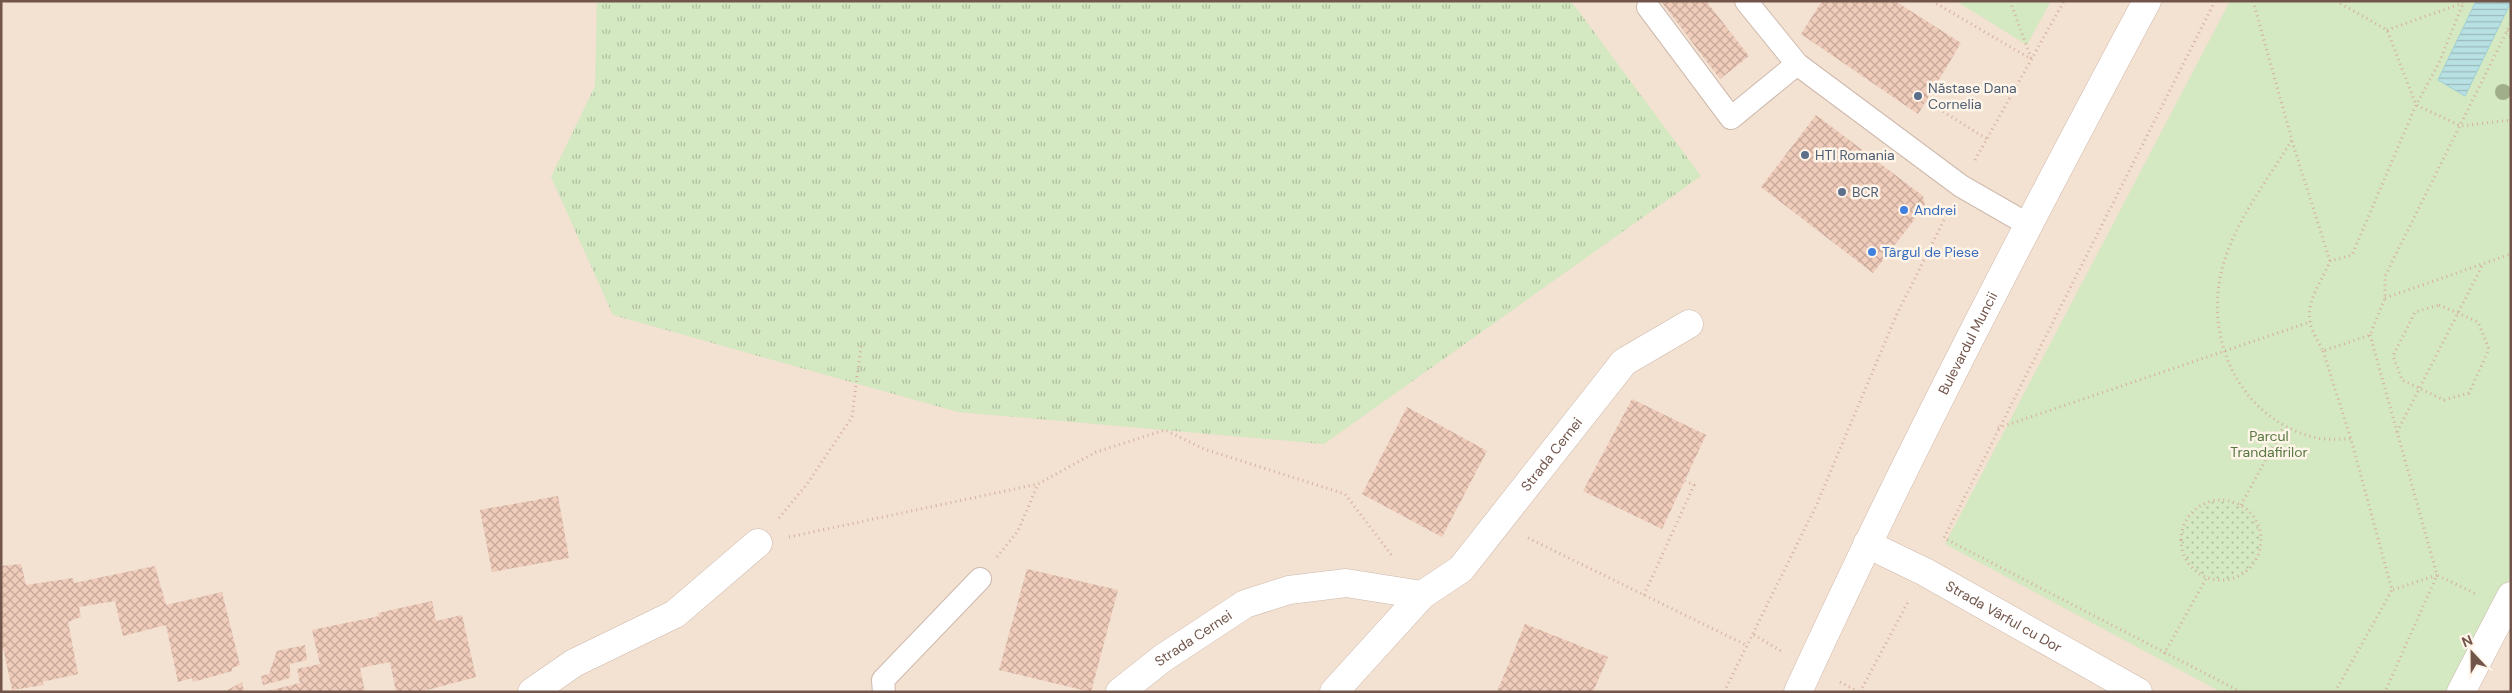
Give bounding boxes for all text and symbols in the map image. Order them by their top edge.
place label: Năstase Dana Cornelia [1928,79,2017,113]
marker: Năstase Dana Cornelia [1912,90,1924,102]
place label: HTI Romania [1815,146,1895,164]
marker: HTI Romania [1799,149,1811,161]
place label: BCR [1852,183,1879,201]
marker: BCR [1836,186,1848,198]
place label: Andrei [1914,201,1956,219]
marker: Andrei [1898,204,1910,216]
place label: Târgul de Piese [1882,243,1979,261]
marker: Târgul de Piese [1866,246,1878,258]
street label: Bulevardul Muncii [1934,289,2001,398]
street label: Strada Cernei [1517,414,1586,495]
park label: Parcul Trandafirilor [2230,427,2308,461]
street label: Strada Vârful cu Dor [1943,577,2065,656]
street label: Strada Cernei [1151,606,1235,670]
north arrow [2447,628,2497,678]
text: N [2459,631,2475,651]

